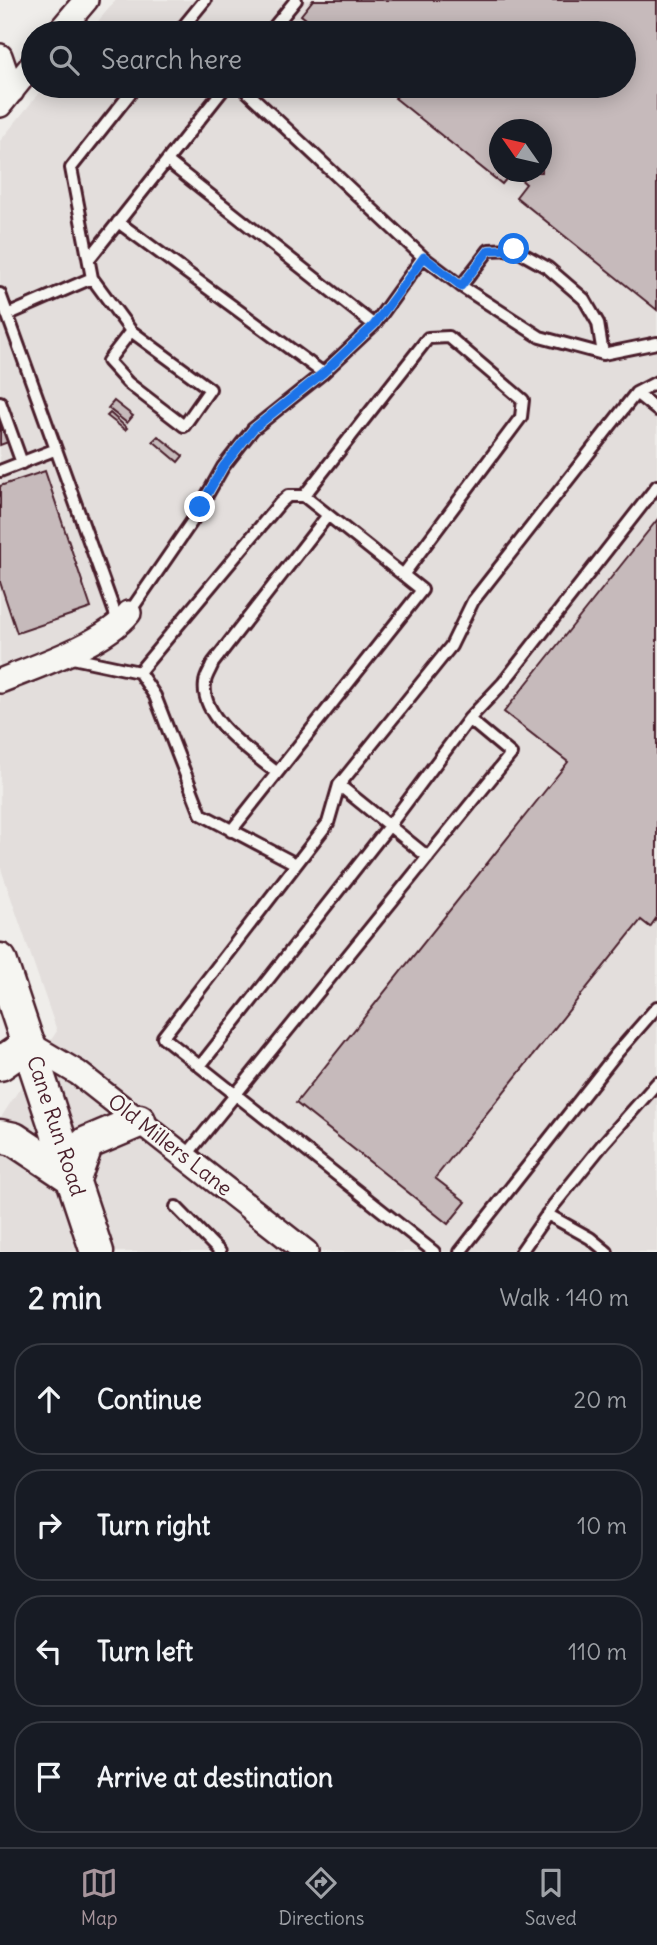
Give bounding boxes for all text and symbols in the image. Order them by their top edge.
search box [21,21,636,98]
icon: search [45,41,83,79]
text: Search here [101,43,242,76]
north arrow [489,119,552,182]
route start [498,233,529,264]
route end [184,491,215,522]
street label: Cane Run Road [21,1052,92,1199]
street label: Old Millers Lane [103,1088,238,1202]
text: 2 min [28,1279,102,1317]
text: Walk · 140 m [500,1283,629,1312]
icon: ahead [30,1380,68,1418]
text: Continue [97,1383,202,1416]
text: 20 m [574,1385,627,1414]
icon: right [30,1506,68,1544]
text: Turn right [97,1509,210,1542]
text: 10 m [577,1511,627,1540]
icon: left [30,1632,68,1670]
text: Turn left [97,1635,193,1668]
text: 110 m [568,1637,627,1666]
icon: arrive [30,1758,68,1796]
text: Arrive at destination [97,1761,333,1794]
tab: Map [80,1864,118,1930]
tab: Directions [279,1864,364,1930]
tab: Saved [525,1864,577,1930]

